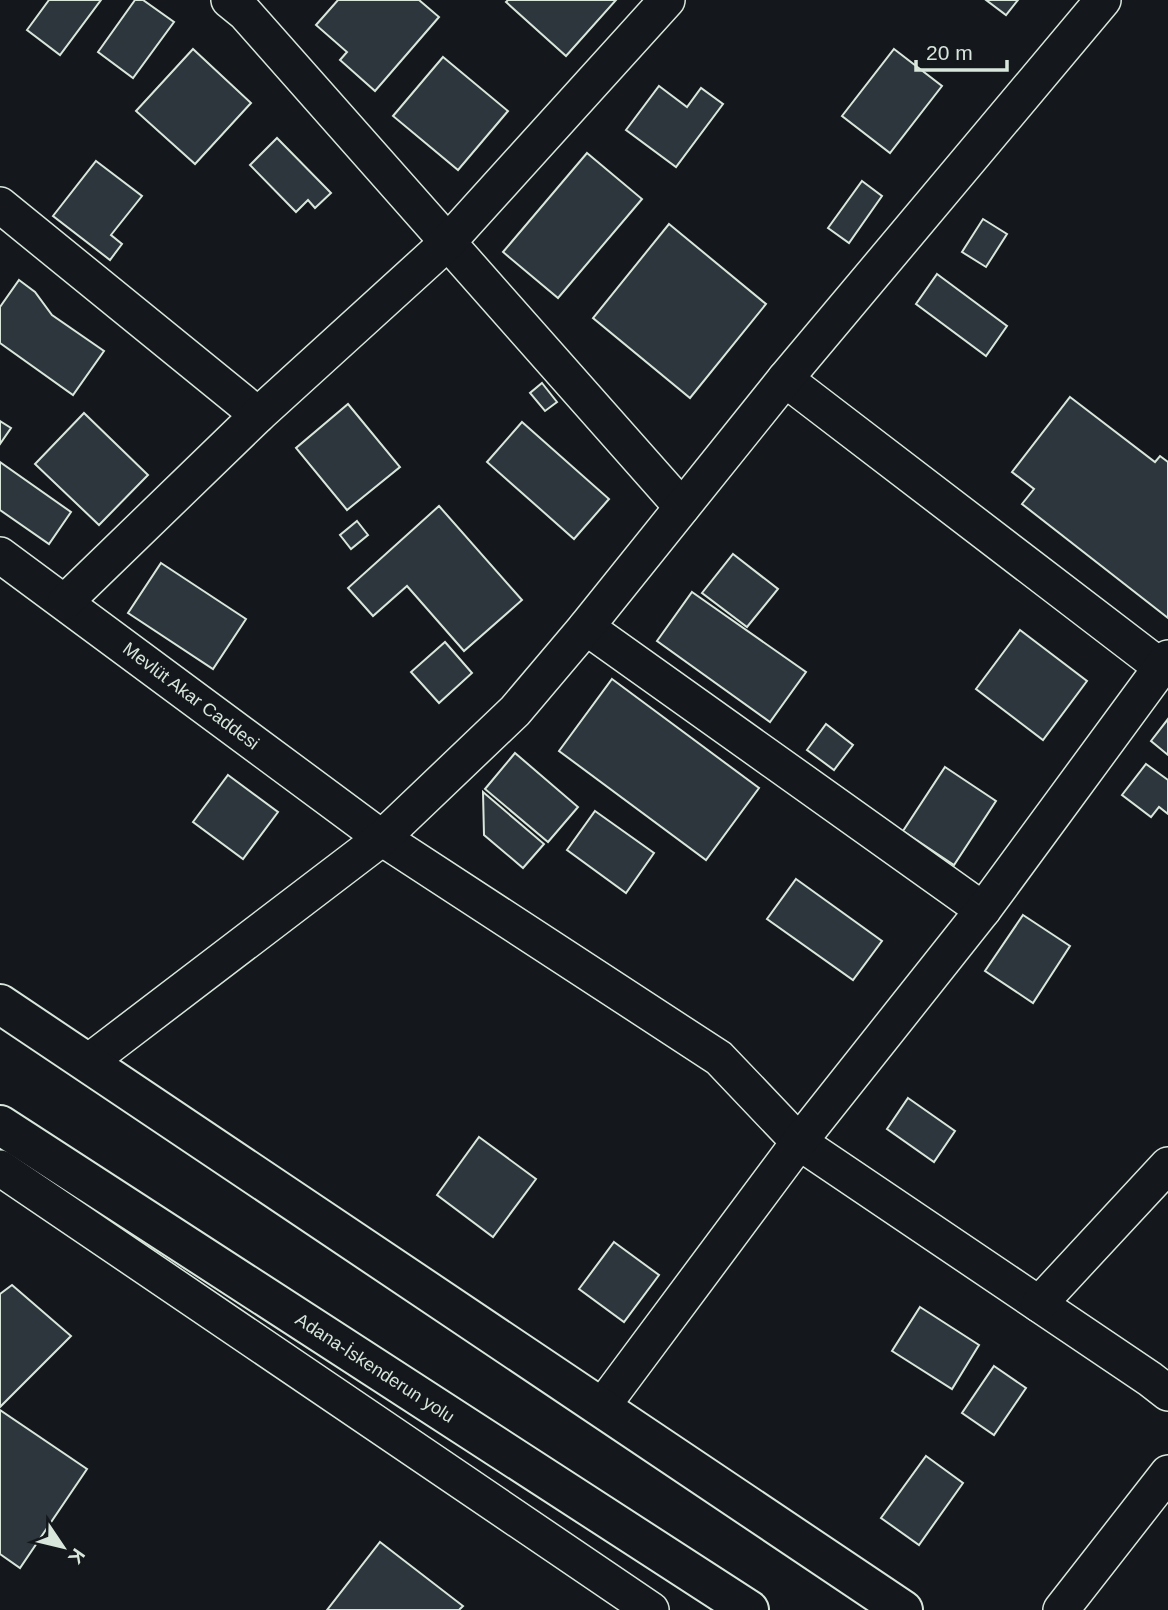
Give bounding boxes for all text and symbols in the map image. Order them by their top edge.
scale bar [916,28,1007,72]
text: 20 m [926,41,973,64]
street label: Mevlüt Akar Caddesi [119,638,263,754]
street label: Adana-İskenderun yolu [292,1309,458,1427]
north arrow [28,1512,98,1582]
text: K [64,1545,89,1568]

